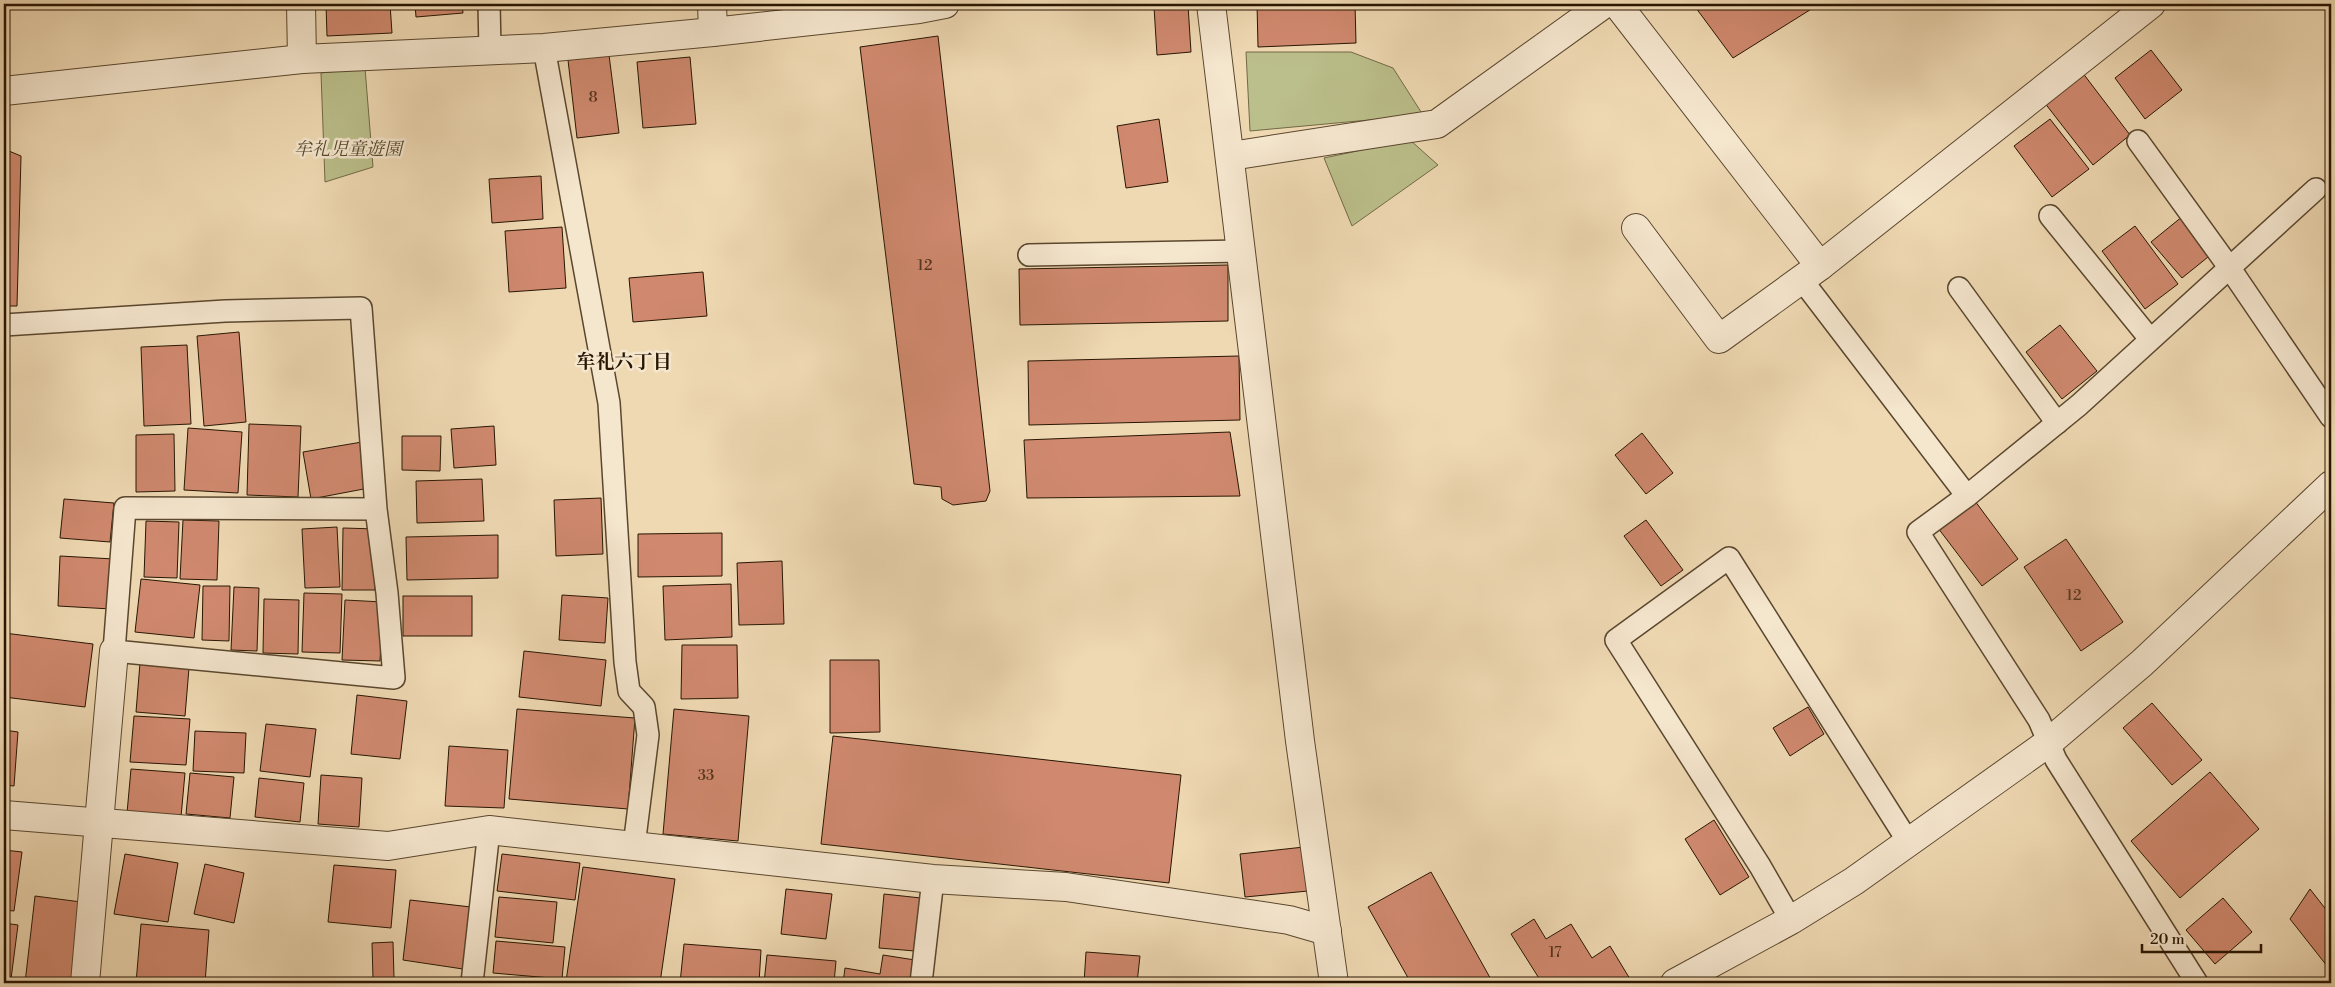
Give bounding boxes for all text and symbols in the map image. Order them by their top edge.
house number: 8 [588,88,598,107]
park label: 牟礼児童遊園 [294,138,405,161]
house number: 12 [917,256,933,275]
district label: 牟礼六丁目 [576,350,672,374]
house number: 12 [2066,586,2082,605]
house number: 33 [698,766,714,785]
scale bar [2142,922,2261,954]
text: 20 m [2150,930,2185,949]
house number: 17 [1548,943,1562,962]

